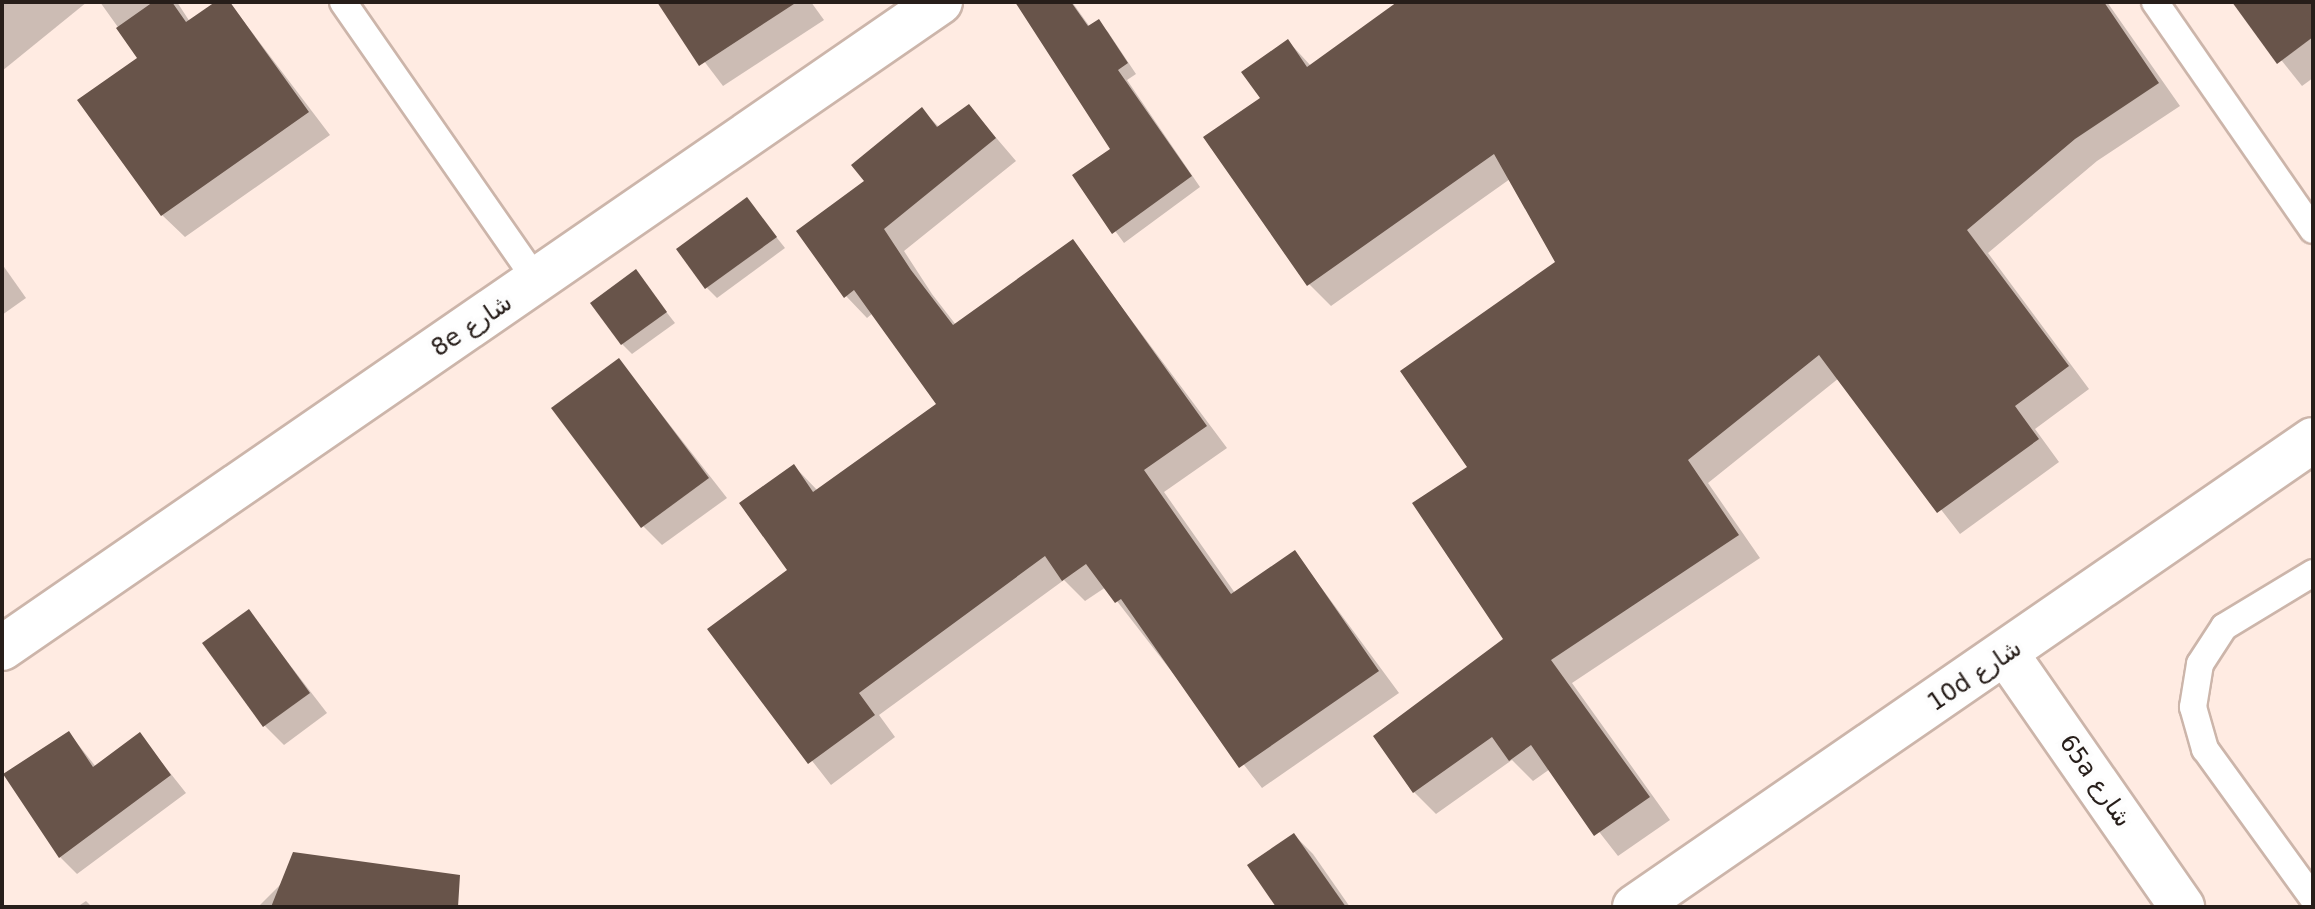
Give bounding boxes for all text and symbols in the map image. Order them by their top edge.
street label: 8e شارع [426,289,518,363]
street label: 10d شارع [1923,634,2027,718]
street label: 65a شارع [2053,729,2137,833]

